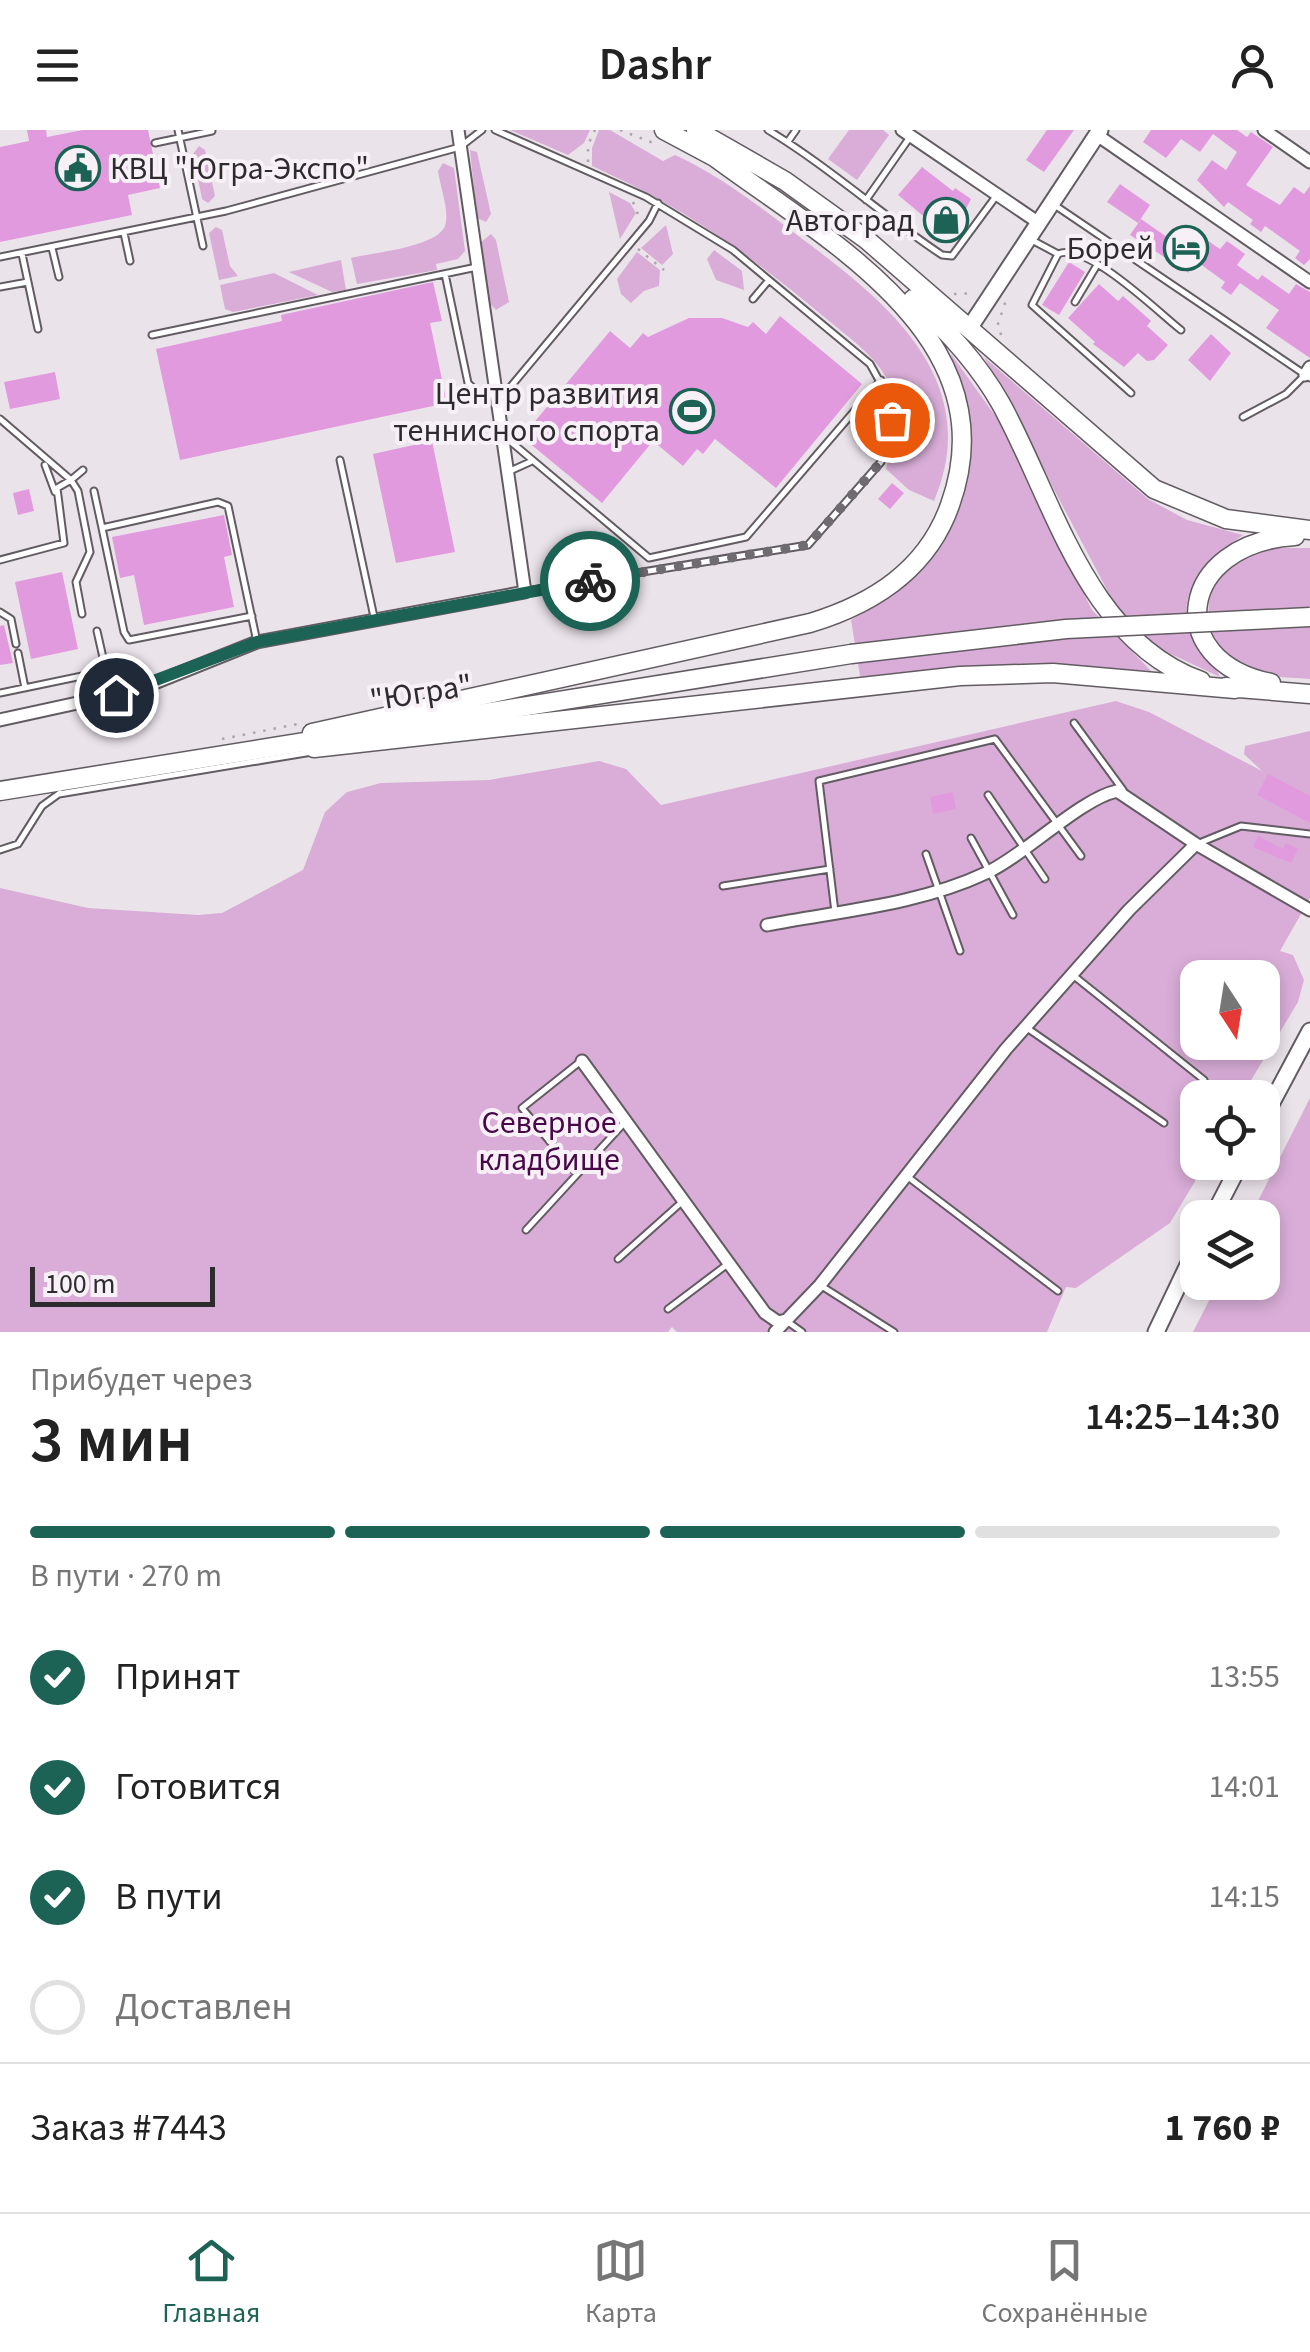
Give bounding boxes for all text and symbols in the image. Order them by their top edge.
text: Dashr [599,33,711,97]
icon: menu [30,38,85,93]
icon: person [1225,38,1280,93]
public building icon: КВЦ "Югра-Экспо" [55,145,101,191]
place label: КВЦ "Югра-Экспо" [110,146,369,192]
shop icon: Автоград [923,197,969,243]
place label: Автоград [786,198,914,244]
hotel icon: Борей [1163,225,1209,271]
place label: Борей [1066,226,1154,272]
place label: Центр развития теннисного спорта [393,371,660,454]
pin [850,378,935,463]
sports icon: Центр развития теннисного спорта [669,388,715,434]
icon: bag [865,393,920,448]
courier [540,531,640,631]
icon: bike [563,554,618,609]
pin [74,653,159,738]
street label: "Югра" [367,662,476,724]
icon: home [89,668,144,723]
north arrow [1180,960,1280,1060]
map controls [1180,960,1280,1300]
button: locate [1180,1080,1280,1180]
park label: Северное кладбище [478,1100,620,1183]
button: layers [1180,1200,1280,1300]
scale bar [30,1262,215,1306]
text: 100 m [45,1264,116,1304]
text: Прибудет через [30,1357,253,1403]
text: 14:25–14:30 [1085,1390,1280,1444]
text: 3 мин [30,1394,193,1487]
text: В пути · 270 m [30,1553,222,1599]
icon: check [30,1650,85,1705]
text: Принят [115,1650,240,1704]
text: 13:55 [1208,1654,1280,1700]
icon: check [30,1760,85,1815]
text: Готовится [115,1760,282,1814]
text: 14:01 [1208,1764,1280,1810]
icon: check [30,1870,85,1925]
text: В пути [115,1870,223,1924]
text: 14:15 [1208,1874,1280,1920]
text: Доставлен [115,1980,293,2034]
text: Заказ #7443 [30,2101,227,2155]
text: 1 760 ₽ [1164,2101,1280,2155]
tab: Главная [162,2233,261,2333]
tab: Карта [585,2233,657,2333]
tab: Сохранённые [981,2233,1148,2333]

